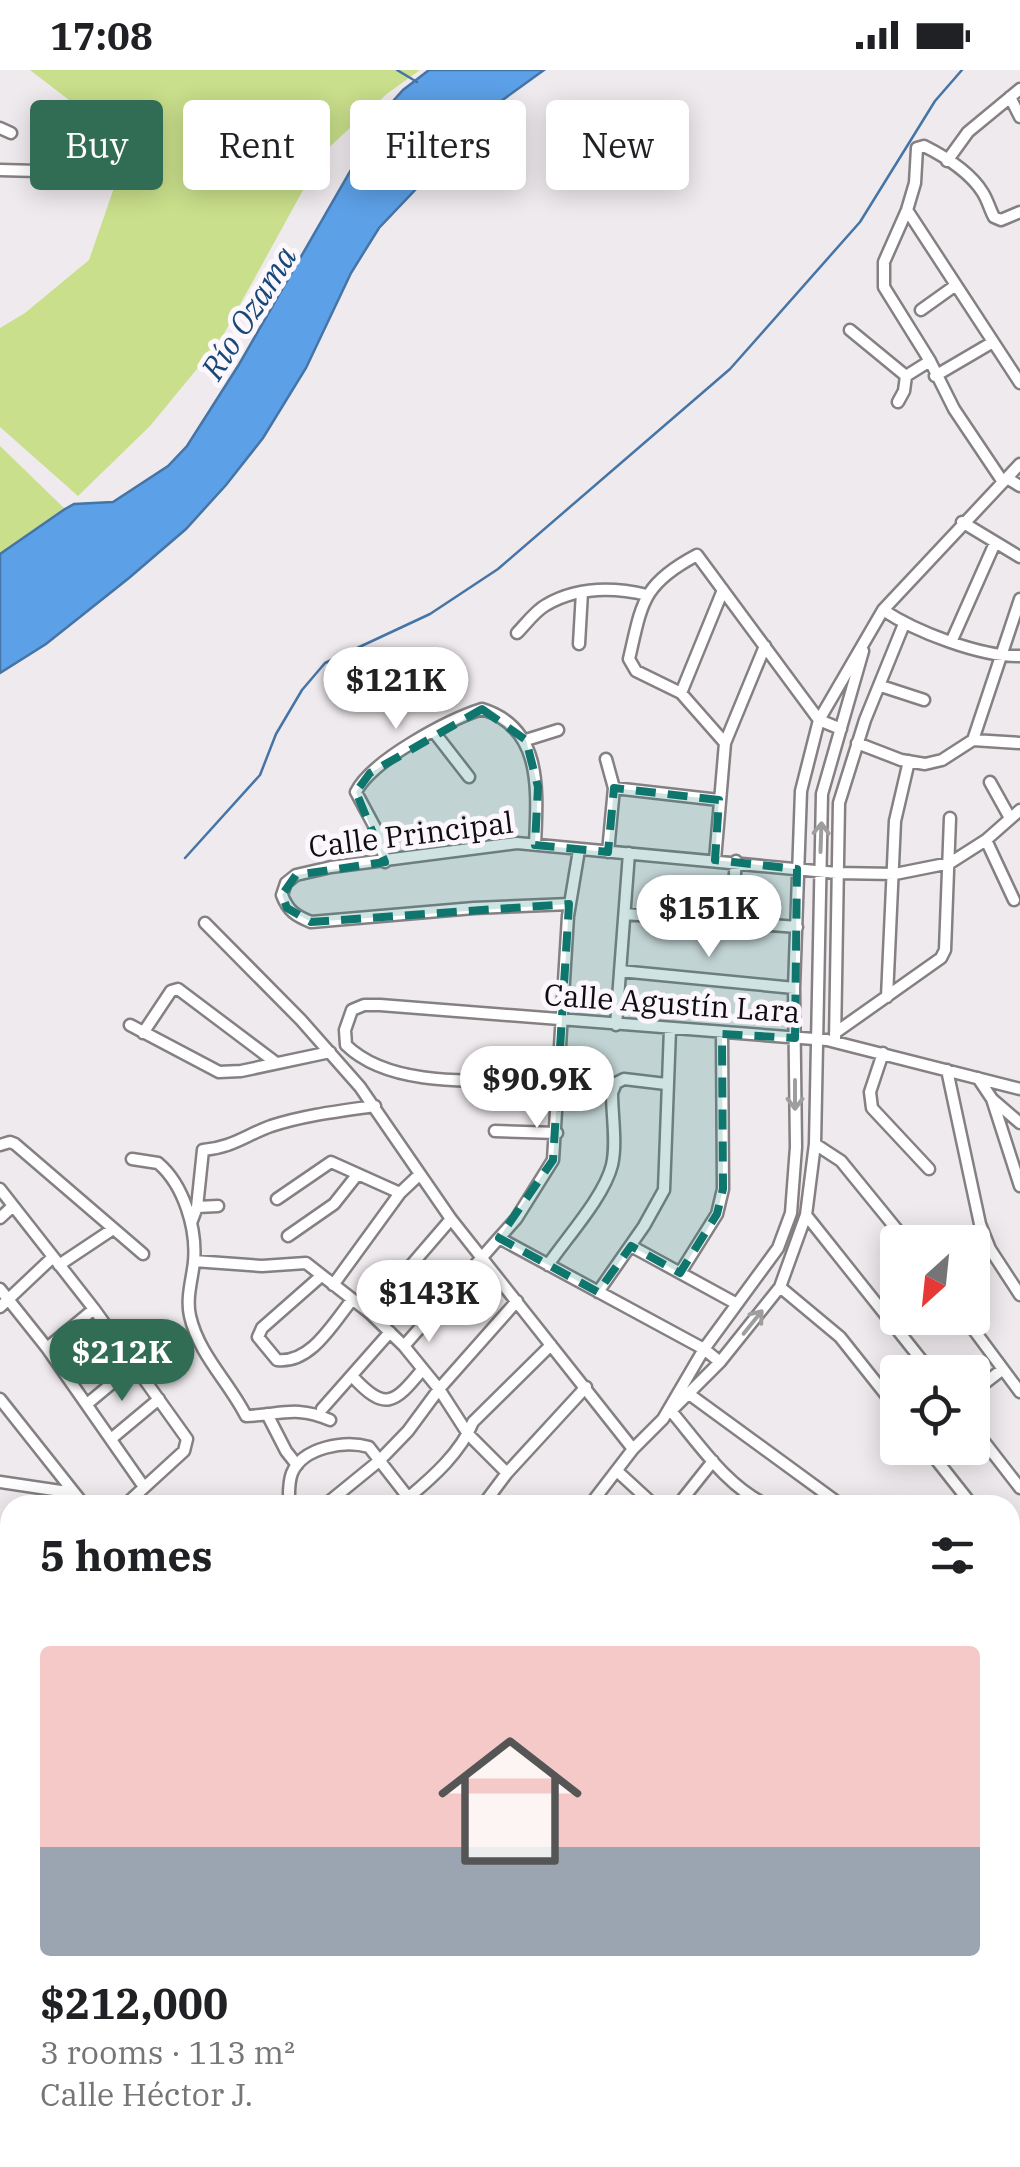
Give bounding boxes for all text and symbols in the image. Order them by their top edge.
text: 17:08 [50,11,153,60]
chip: Buy [30,100,163,190]
chip: Rent [183,100,330,190]
chip: Filters [350,100,526,190]
chip: New [546,100,689,190]
water label: Río Ozama [190,237,306,388]
pin: $121K [326,647,466,732]
text: $121K [345,658,447,700]
street label: Calle Principal [306,802,515,865]
one-way arrow [811,821,830,853]
pin: $151K [639,875,779,960]
text: $151K [658,886,760,928]
street label: Calle Agustín Lara [543,974,801,1031]
pin: $90.9K [456,1046,618,1131]
text: $90.9K [482,1057,592,1099]
one-way arrow [785,1079,804,1111]
north arrow [880,1225,990,1335]
map controls [880,1225,990,1465]
pin: $143K [359,1260,499,1345]
text: $143K [378,1271,480,1313]
one-way arrow [742,1309,764,1335]
pin: $212K [52,1319,192,1404]
text: $212K [71,1330,173,1372]
button: locate [880,1355,990,1465]
text: 5 homes [40,1528,213,1583]
icon: filters [925,1528,980,1583]
icon: home [420,1711,600,1891]
text: $212,000 [40,1976,228,2031]
text: 3 rooms · 113 m² [40,2031,295,2073]
text: Calle Héctor J. [40,2073,253,2115]

